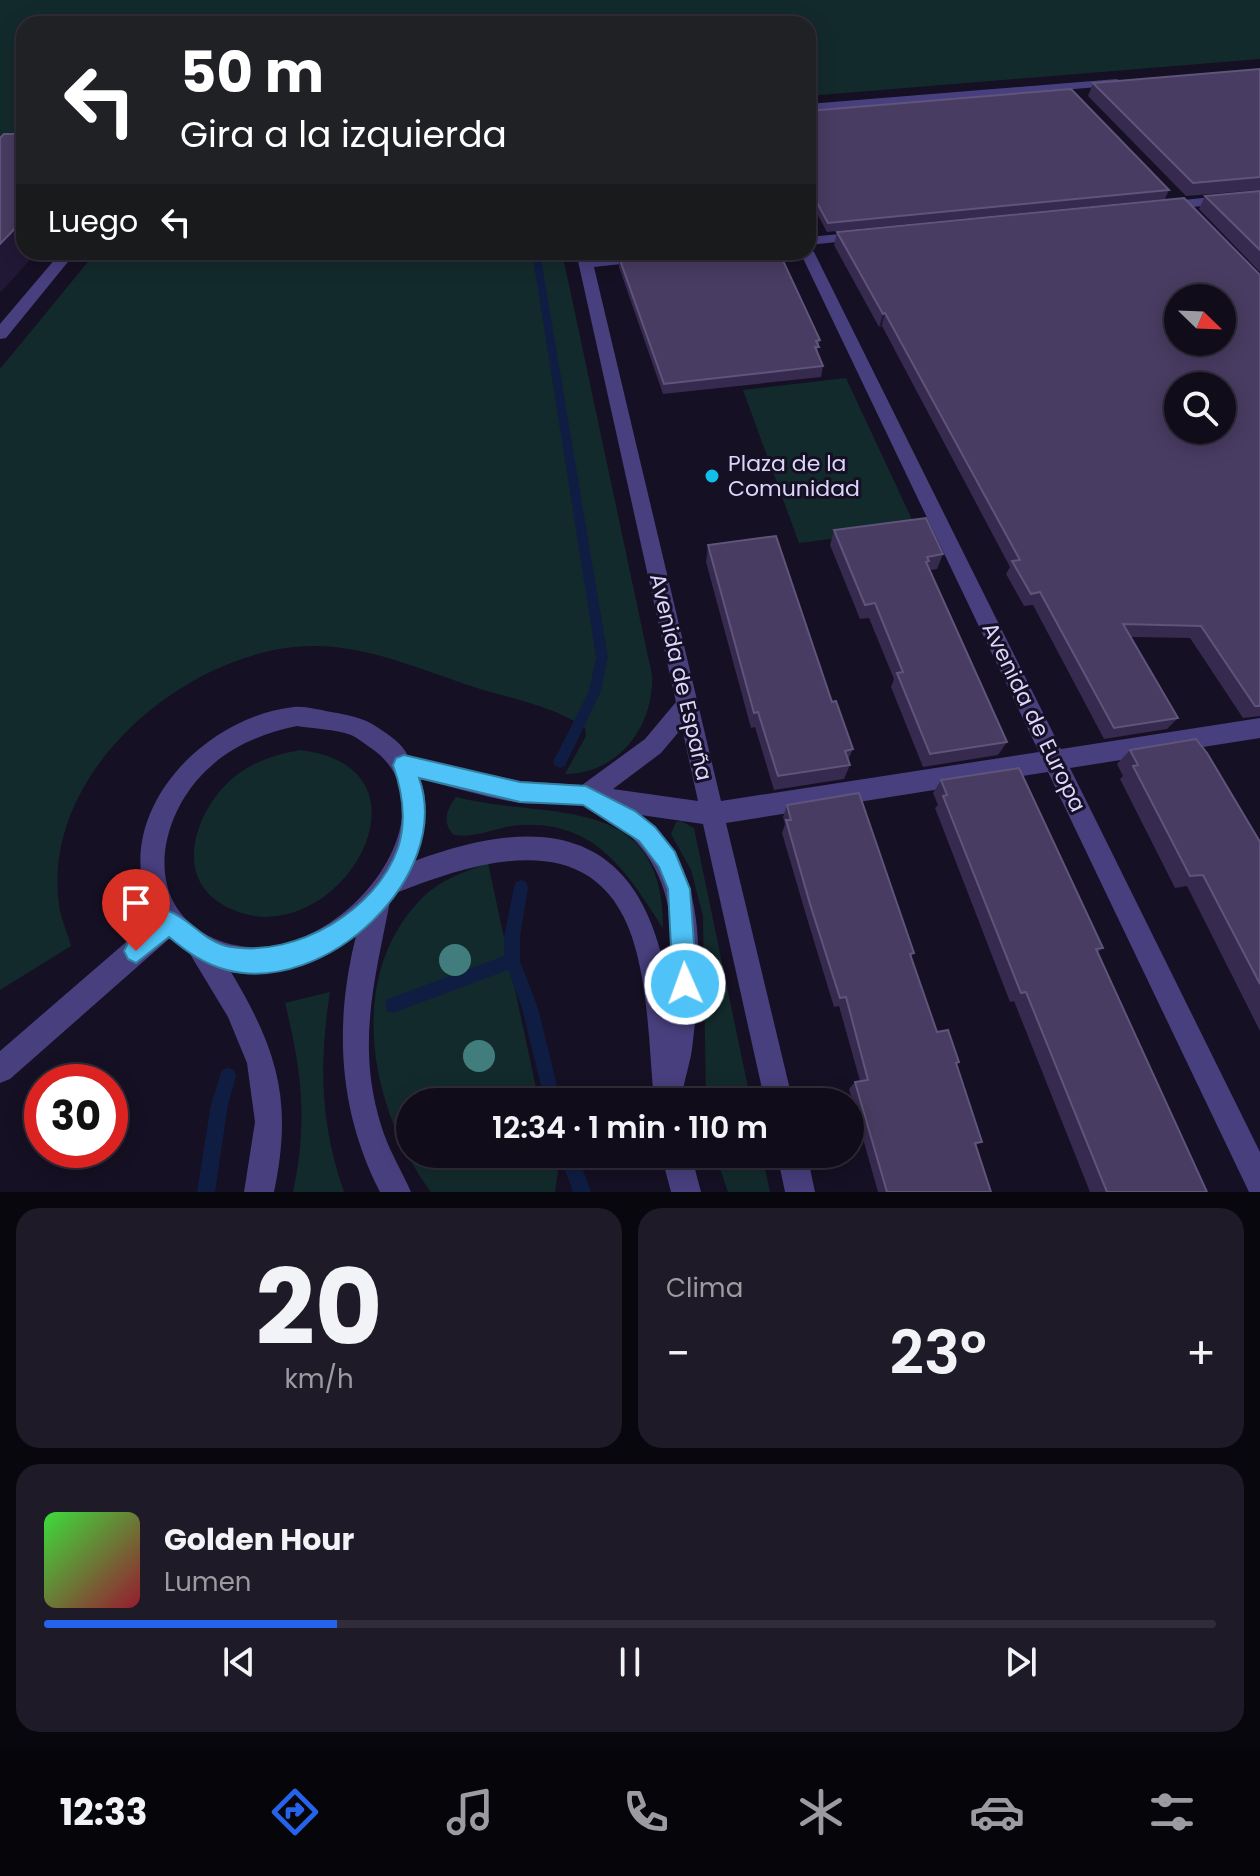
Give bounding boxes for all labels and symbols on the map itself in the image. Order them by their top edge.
north arrow [1164,284,1236,356]
place label: Plaza de la Comunidad [728,448,860,504]
marker: Plaza de la Comunidad [703,467,721,485]
street label: Avenida de España [642,570,720,784]
street label: Avenida de Europa [975,617,1093,817]
pin [102,869,170,951]
position arrow [643,942,727,1026]
speed limit sign: 30 [24,1064,128,1168]

